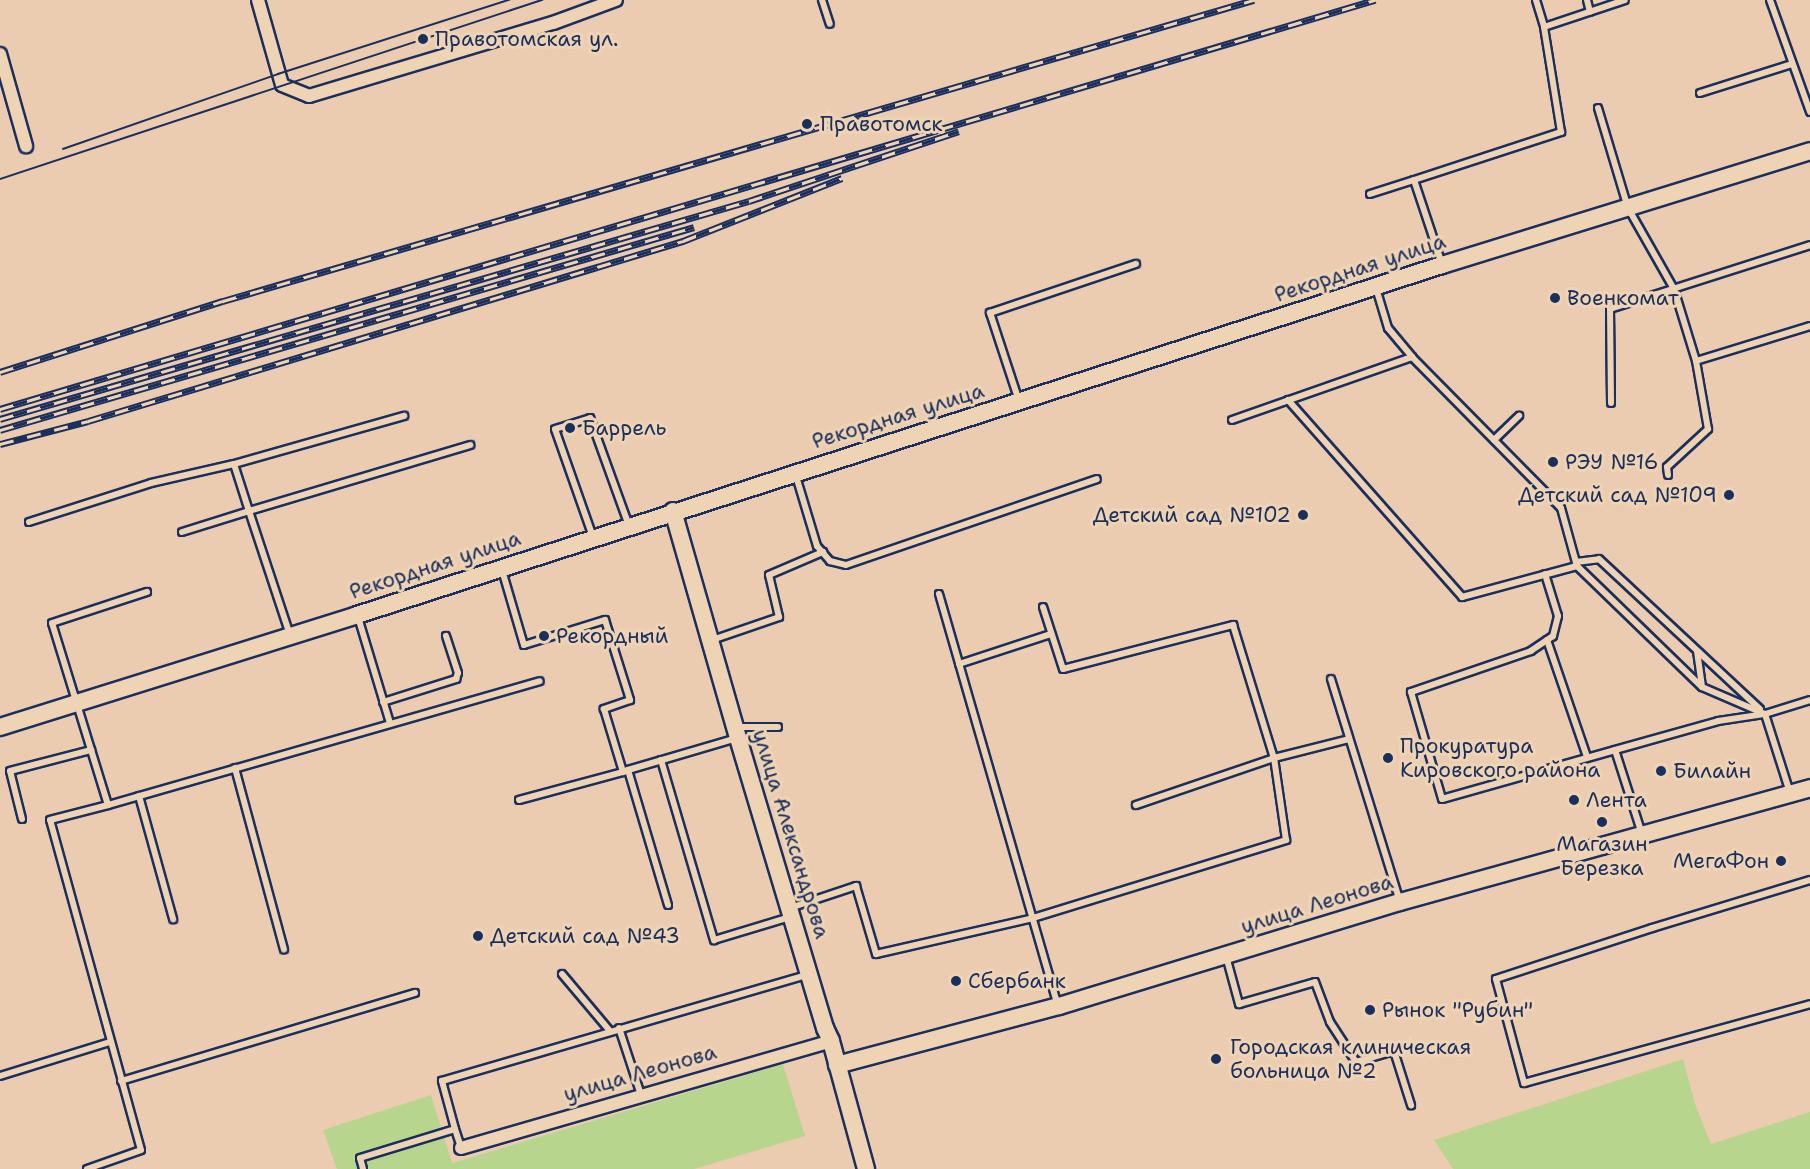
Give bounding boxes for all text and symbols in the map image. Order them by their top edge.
place label: Правотомская ул. [435,26,618,52]
marker: Правотомская ул. [416,32,430,46]
place label: Правотомск [820,111,943,137]
marker: Правотомск [798,115,816,133]
street label: Рекордная улица [1271,228,1449,308]
place label: Военкомат [1567,285,1679,311]
marker: Военкомат [1548,291,1562,305]
street label: Рекордная улица [809,378,987,454]
place label: Баррель [582,415,666,441]
marker: Баррель [563,421,577,435]
place label: РЭУ №16 [1565,449,1659,475]
marker: РЭУ №16 [1546,455,1560,469]
place label: Детский сад №109 [1518,482,1717,508]
marker: Детский сад №109 [1722,488,1736,502]
place label: Детский сад №102 [1093,502,1291,528]
marker: Детский сад №102 [1296,508,1310,522]
street label: Рекордная улица [346,525,524,605]
place label: Рекордный [556,623,669,649]
marker: Рекордный [537,629,551,643]
street label: улица Александрова [747,726,835,942]
place label: Прокуратура Кировского района [1400,733,1600,783]
marker: Прокуратура Кировского района [1381,751,1395,765]
place label: Билайн [1673,758,1751,784]
marker: Билайн [1654,764,1668,778]
place label: Лента [1586,787,1647,813]
marker: Лента [1567,793,1581,807]
marker: Магазин Березка [1595,815,1609,829]
place label: Магазин Березка [1556,831,1648,881]
place label: МегаФон [1673,848,1769,874]
marker: МегаФон [1774,854,1788,868]
street label: улица Леонова [1238,869,1396,939]
place label: Детский сад №43 [490,923,680,949]
marker: Детский сад №43 [471,929,485,943]
place label: Сбербанк [968,968,1066,994]
marker: Сбербанк [949,974,963,988]
place label: Рынок "Рубин" [1382,997,1533,1023]
marker: Рынок "Рубин" [1363,1003,1377,1017]
place label: Городская клиническая больница №2 [1230,1034,1471,1084]
street label: улица Леонова [561,1039,719,1107]
marker: Городская клиническая больница №2 [1207,1050,1225,1068]

